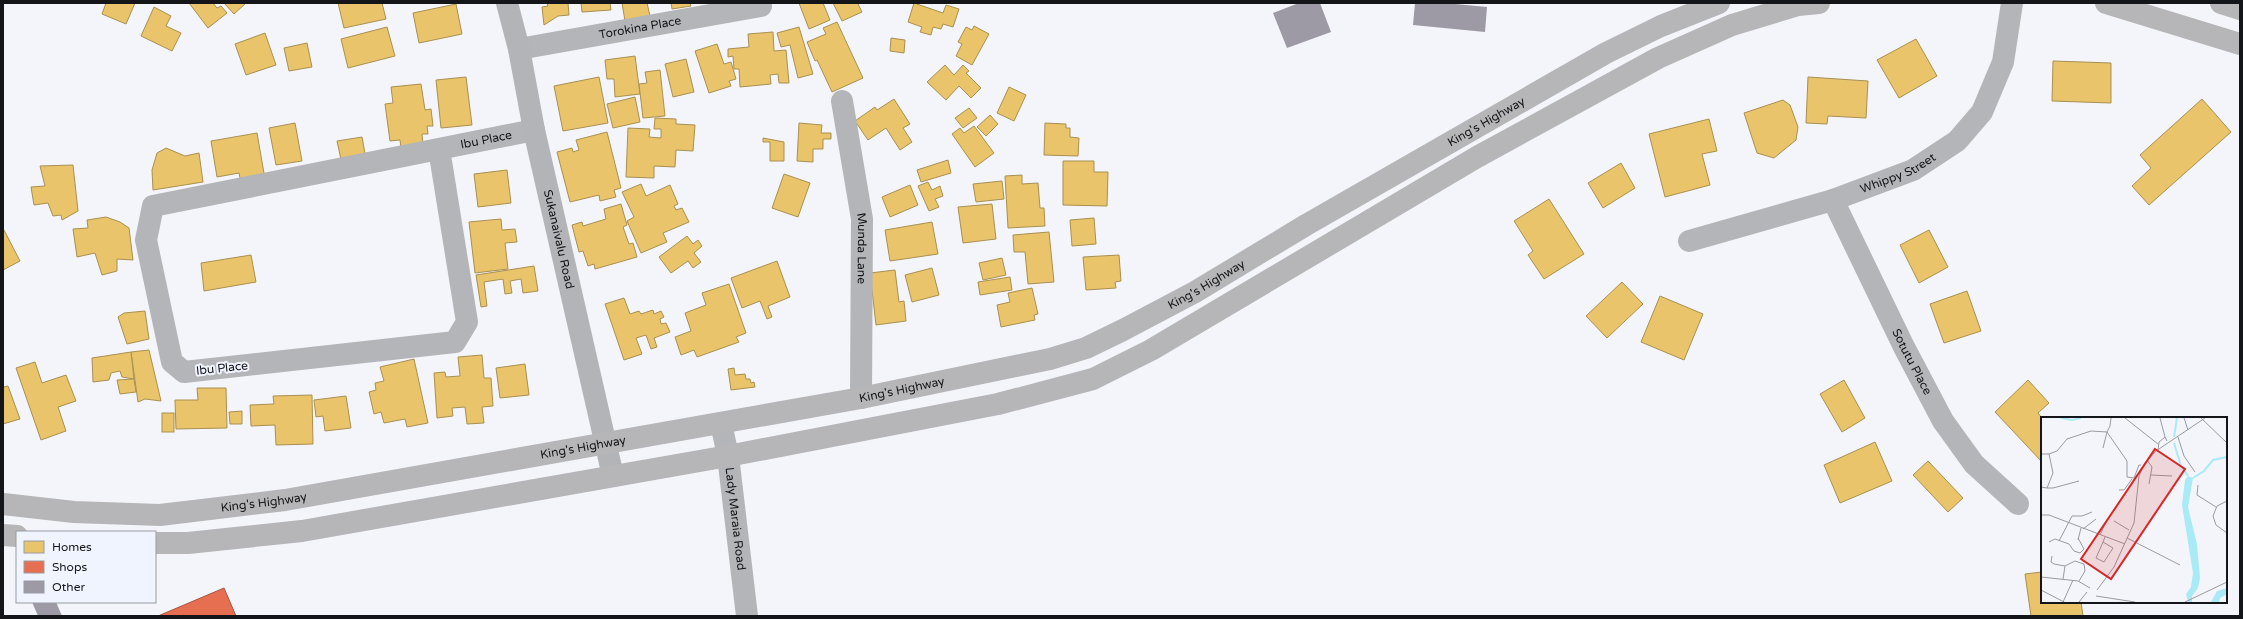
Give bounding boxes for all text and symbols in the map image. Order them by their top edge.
street label: Torokina Place [598,13,682,42]
street label: King's Highway [1445,94,1528,149]
street label: Ibu Place [459,128,513,152]
street label: Whippy Street [1858,150,1939,196]
street label: Sukanaivalu Road [541,188,577,290]
street label: Munda Lane [854,212,870,284]
street label: King's Highway [1165,256,1248,312]
street label: Sotutu Place [1889,326,1935,397]
street label: Ibu Place [195,358,249,378]
street label: King's Highway [858,374,946,405]
inset map [2041,417,2227,603]
street label: King's Highway [539,433,627,462]
street label: Lady Maraia Road [722,467,749,571]
street label: King's Highway [220,489,308,515]
legend [16,531,156,603]
text: Homes [52,540,92,554]
text: Shops [52,560,87,574]
text: Other [52,580,85,594]

